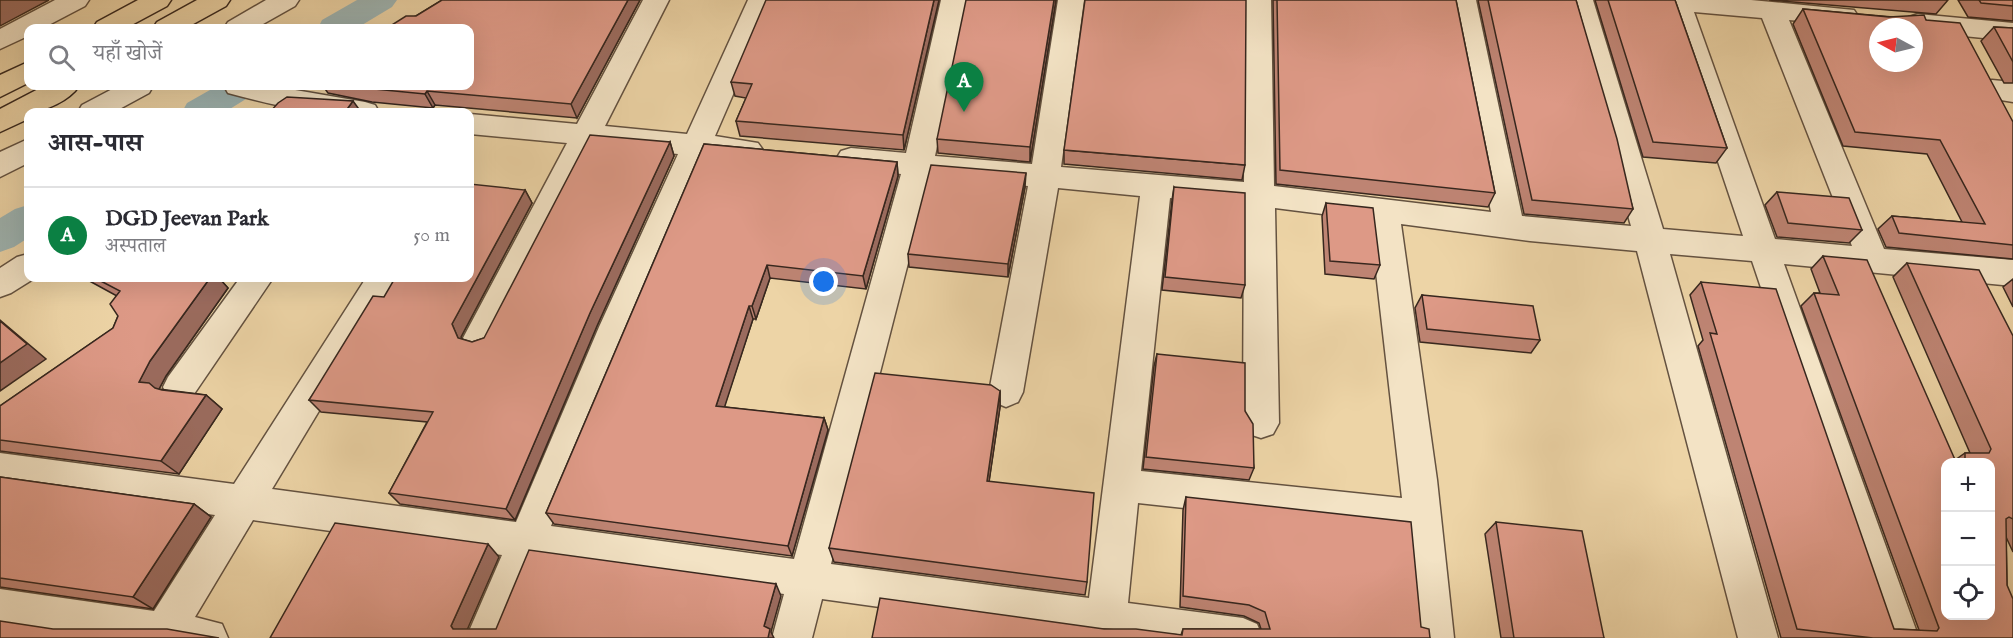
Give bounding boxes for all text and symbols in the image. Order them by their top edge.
north arrow [1869,18,1923,72]
search box [24,24,474,90]
text: यहाँ खोजें [93,40,162,68]
icon: search [45,41,78,74]
pin: A [944,63,984,112]
text: आस-पास [48,127,143,160]
text: DGD Jeevan Park [105,205,269,233]
text: A [61,223,74,248]
text: 50 m [413,223,450,248]
text: अस्पताल [105,234,166,259]
your location [809,267,838,296]
map controls [1941,458,1995,620]
button: + [1941,458,1995,512]
button: − [1941,512,1995,566]
button: locate [1941,566,1995,620]

